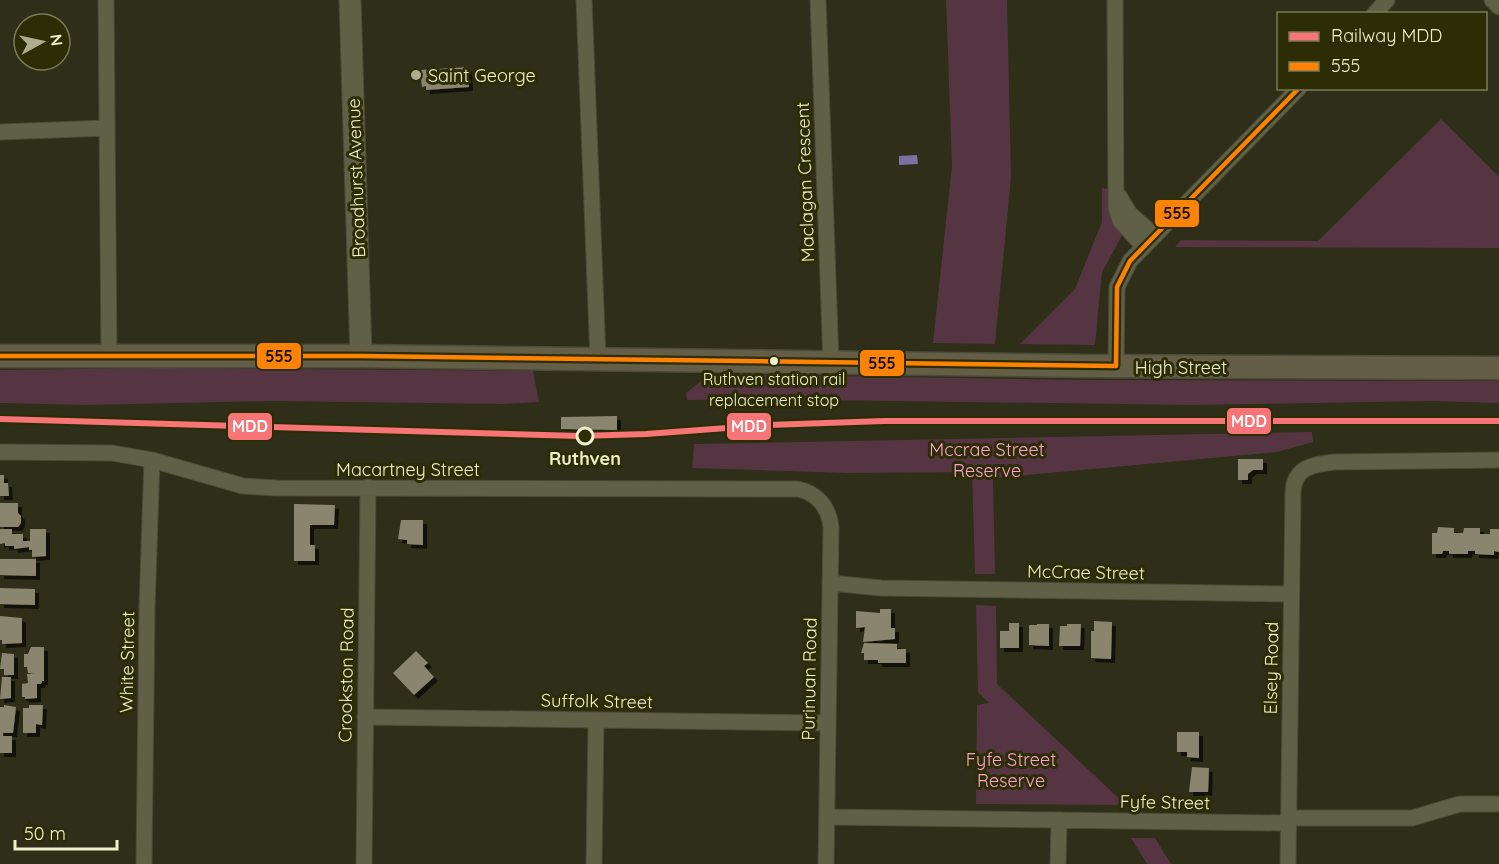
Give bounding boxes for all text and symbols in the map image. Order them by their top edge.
north arrow [12,12,72,72]
legend [1277,12,1487,90]
text: Railway MDD [1331,24,1442,47]
text: N [46,33,68,47]
text: 555 [1331,54,1360,77]
place label: Saint George [428,64,536,87]
marker: Saint George [409,68,423,82]
street label: Broadhurst Avenue [342,98,370,258]
street label: Maclagan Crescent [791,101,819,263]
line badge: 555 [1154,199,1200,228]
text: 555 [1163,203,1191,223]
line badge: 555 [256,342,302,370]
text: 555 [265,346,293,366]
line badge: 555 [859,349,905,377]
text: 555 [868,353,896,373]
marker: Ruthven station rail replacement stop [768,355,780,367]
street label: High Street [1135,356,1227,379]
place label: Ruthven station rail replacement stop [703,369,845,410]
line badge: MDD [1226,407,1272,435]
text: MDD [1231,411,1267,431]
line badge: MDD [227,412,273,441]
line badge: MDD [726,412,772,441]
text: MDD [232,416,268,436]
text: MDD [731,416,767,436]
marker: Ruthven [576,427,594,445]
park label: Mccrae Street Reserve [929,438,1045,482]
place label: Ruthven [549,447,621,470]
street label: Macartney Street [336,458,480,481]
street label: McCrae Street [1027,559,1145,585]
street label: Crookston Road [333,607,359,743]
street label: White Street [115,611,139,713]
street label: Purinuan Road [796,617,822,741]
street label: Elsey Road [1259,621,1283,715]
street label: Suffolk Street [541,689,653,713]
park label: Fyfe Street Reserve [966,748,1056,792]
street label: Fyfe Street [1120,790,1210,814]
scale bar [15,813,117,851]
text: 50 m [24,822,66,845]

